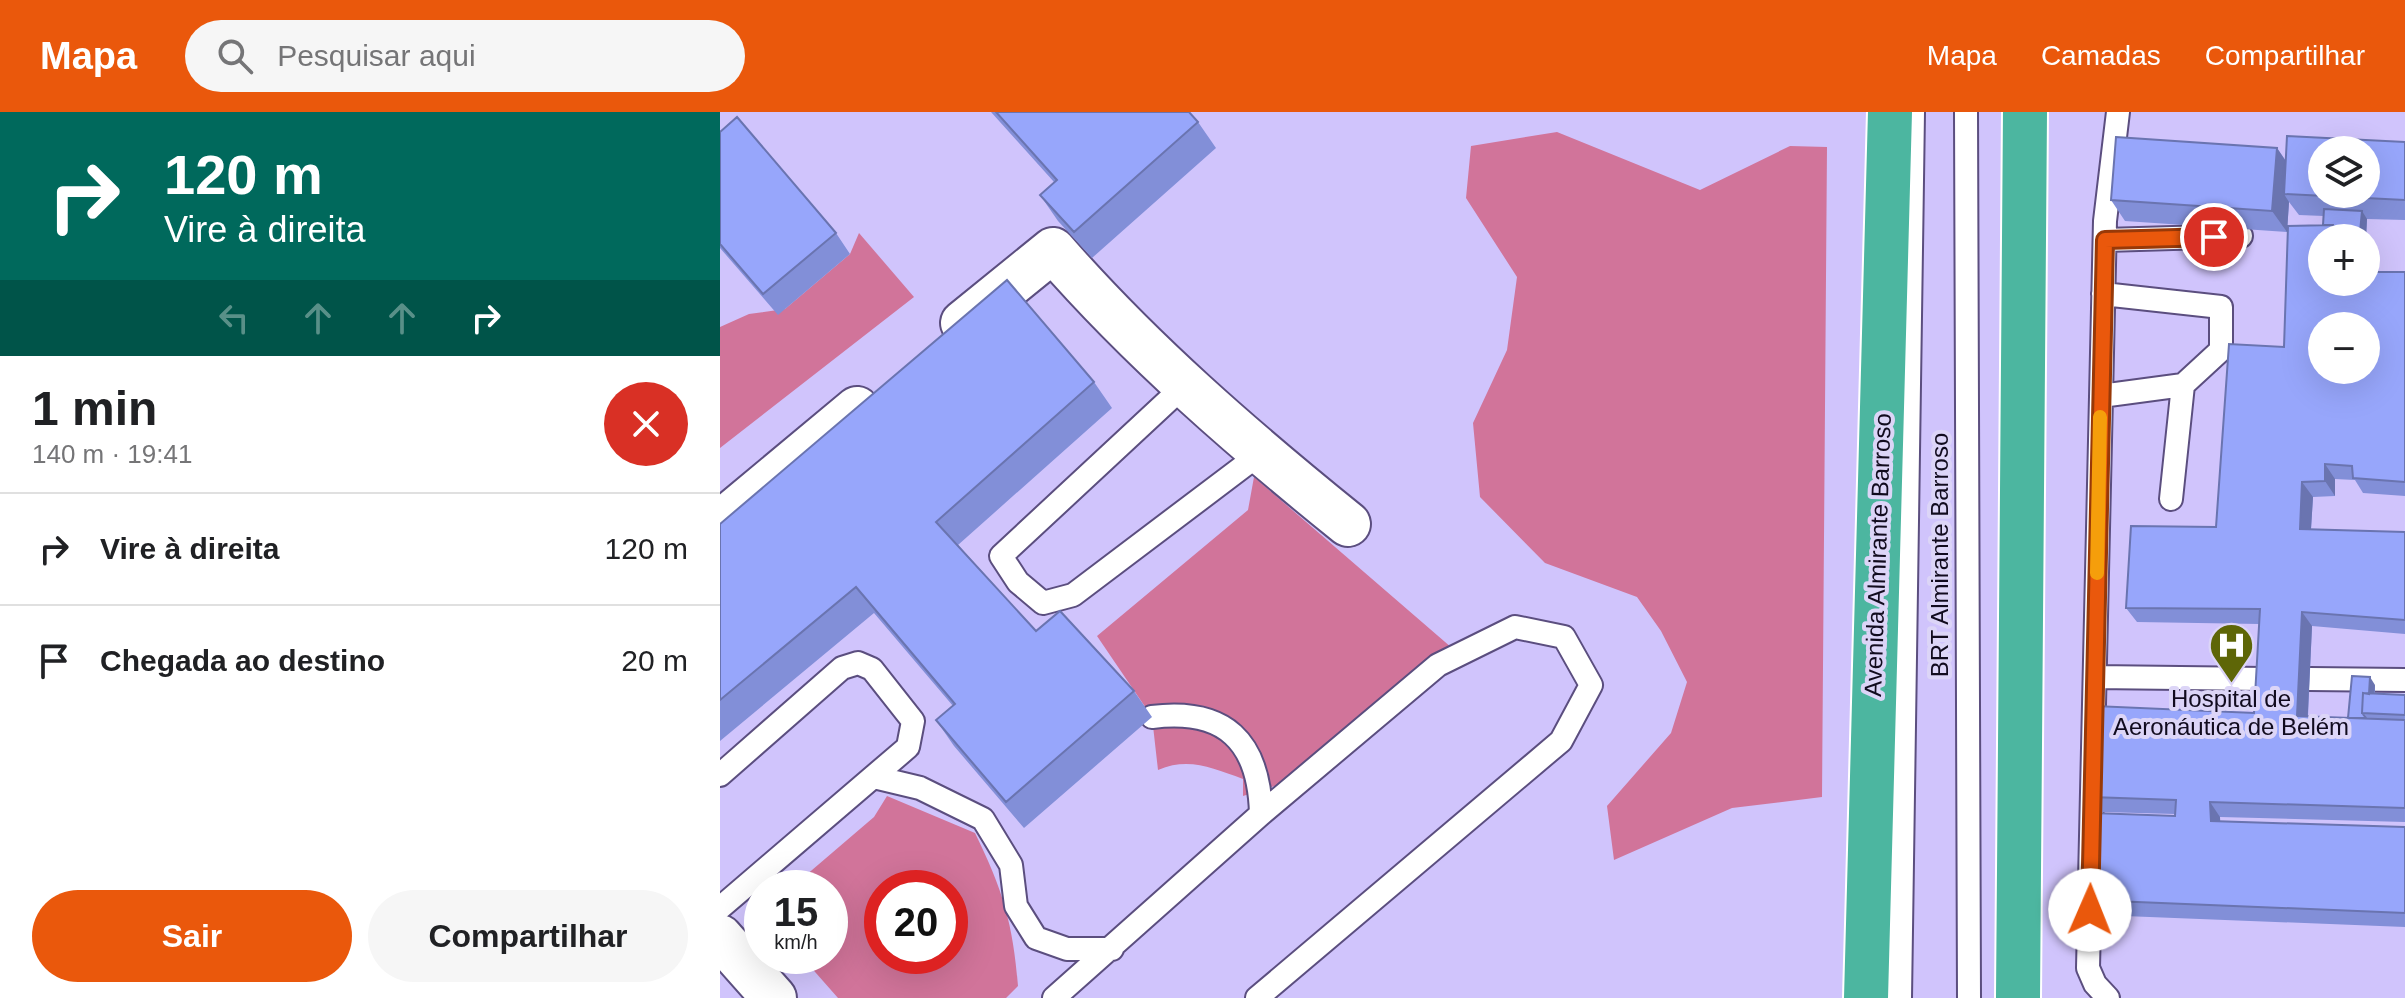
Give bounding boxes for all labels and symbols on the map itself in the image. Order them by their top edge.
pin [2180,203,2248,271]
street label: Avenida Almirante Barroso [1859,413,1896,697]
street label: BRT Almirante Barroso [1926,433,1953,677]
hospital icon: Hospital de Aeronáutica de Belém [2207,621,2255,684]
place label: Hospital de Aeronáutica de Belém [2113,685,2349,740]
position arrow [2048,868,2132,952]
speed limit sign: 20 [864,870,968,974]

